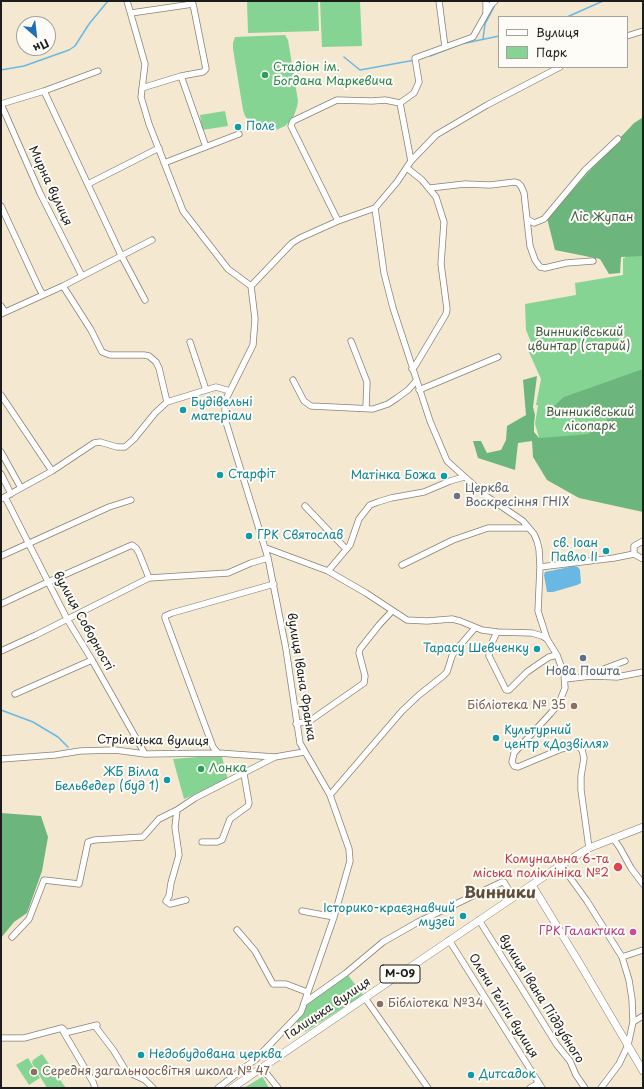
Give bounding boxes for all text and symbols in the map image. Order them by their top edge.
north arrow [16,16,56,56]
legend [498,16,628,68]
text: Вулиця [536,23,579,41]
text: Пн [30,35,52,57]
text: Парк [536,43,567,61]
place label: Стадіон ім. Богдана Маркевича [273,61,393,89]
marker: Стадіон ім. Богдана Маркевича [260,70,270,80]
place label: Поле [246,120,275,134]
marker: Поле [233,122,243,132]
street label: Мирна вулиця [25,144,75,228]
park label: Ліс Жупан [571,211,633,225]
park label: Винниківський цвинтар (старий) [528,326,630,354]
place label: Будівельні матеріали [191,396,253,424]
marker: Будівельні матеріали [178,405,188,415]
park label: Винниківський лісопарк [546,406,634,434]
place label: Старфіт [228,468,276,482]
place label: Матінка Божа [351,469,436,483]
marker: Старфіт [215,470,225,480]
marker: Матінка Божа [439,471,449,481]
place label: Церква Воскресіння ГНІХ [465,482,570,510]
marker: Церква Воскресіння ГНІХ [452,491,462,501]
place label: ГРК Святослав [257,529,343,543]
marker: ГРК Святослав [244,531,254,541]
place label: св. Іоан Павло ІІ [551,537,598,565]
marker: св. Іоан Павло ІІ [601,546,611,556]
street label: вулиця Соборності [50,569,116,673]
street label: вулиця Івана Франка [284,612,318,742]
place label: Тарасу Шевченку [423,642,529,656]
marker: Тарасу Шевченку [532,644,542,654]
marker: Нова Пошта [578,653,588,663]
place label: Нова Пошта [546,665,620,679]
place label: Бібліотека № 35 [467,699,566,713]
marker: Бібліотека № 35 [569,701,579,711]
place label: Культурний центр «Дозвілля» [504,724,609,752]
street label: Стрілецька вулиця [97,733,209,749]
marker: Культурний центр «Дозвілля» [491,733,501,743]
place label: Лонка [209,762,247,776]
marker: Лонка [196,764,206,774]
place label: ЖБ Вілла Бельведер (буд 1) [55,766,159,794]
marker: ЖБ Вілла Бельведер (буд 1) [162,775,172,785]
place label: Комунальна 6-та міська поліклініка №2 [473,853,609,881]
marker: Комунальна 6-та міська поліклініка №2 [612,861,624,873]
district label: Винники [464,884,536,904]
place label: Історико-краєзнавчий музей [323,902,455,930]
marker: Історико-краєзнавчий музей [458,911,468,921]
place label: ГРК Галактика [539,925,625,939]
marker: ГРК Галактика [628,927,638,937]
street label: вулиця Івана Піддубного [495,932,587,1066]
street label: Олени Теліги вулиця [465,951,541,1061]
road number: М-09 [380,965,420,983]
street label: Галицька вулиця [282,975,374,1043]
place label: Бібліотека №34 [388,997,483,1011]
marker: Бібліотека №34 [375,999,385,1009]
place label: Недобудована церква [149,1048,282,1062]
marker: Недобудована церква [136,1050,146,1060]
place label: Середня загальноосвітня школа № 47 [42,1065,270,1079]
marker: Середня загальноосвітня школа № 47 [29,1067,39,1077]
place label: Дитсадок [479,1068,536,1082]
marker: Дитсадок [466,1070,476,1080]

